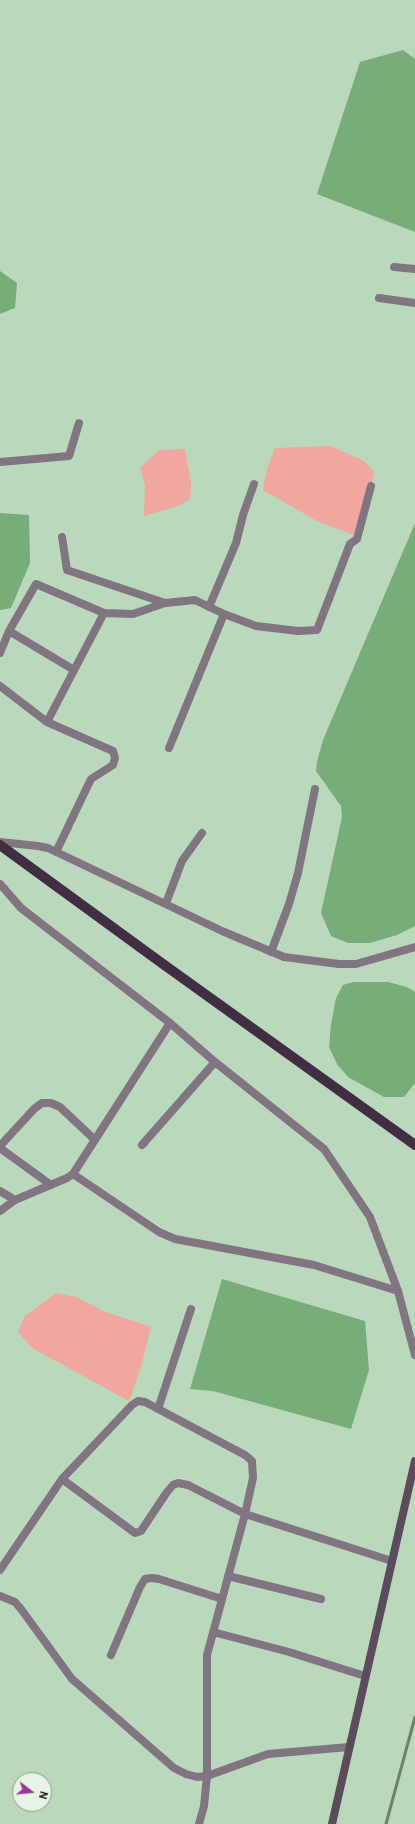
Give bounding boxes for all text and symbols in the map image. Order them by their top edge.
north arrow [12,1772,52,1812]
text: N [35,1789,50,1801]

